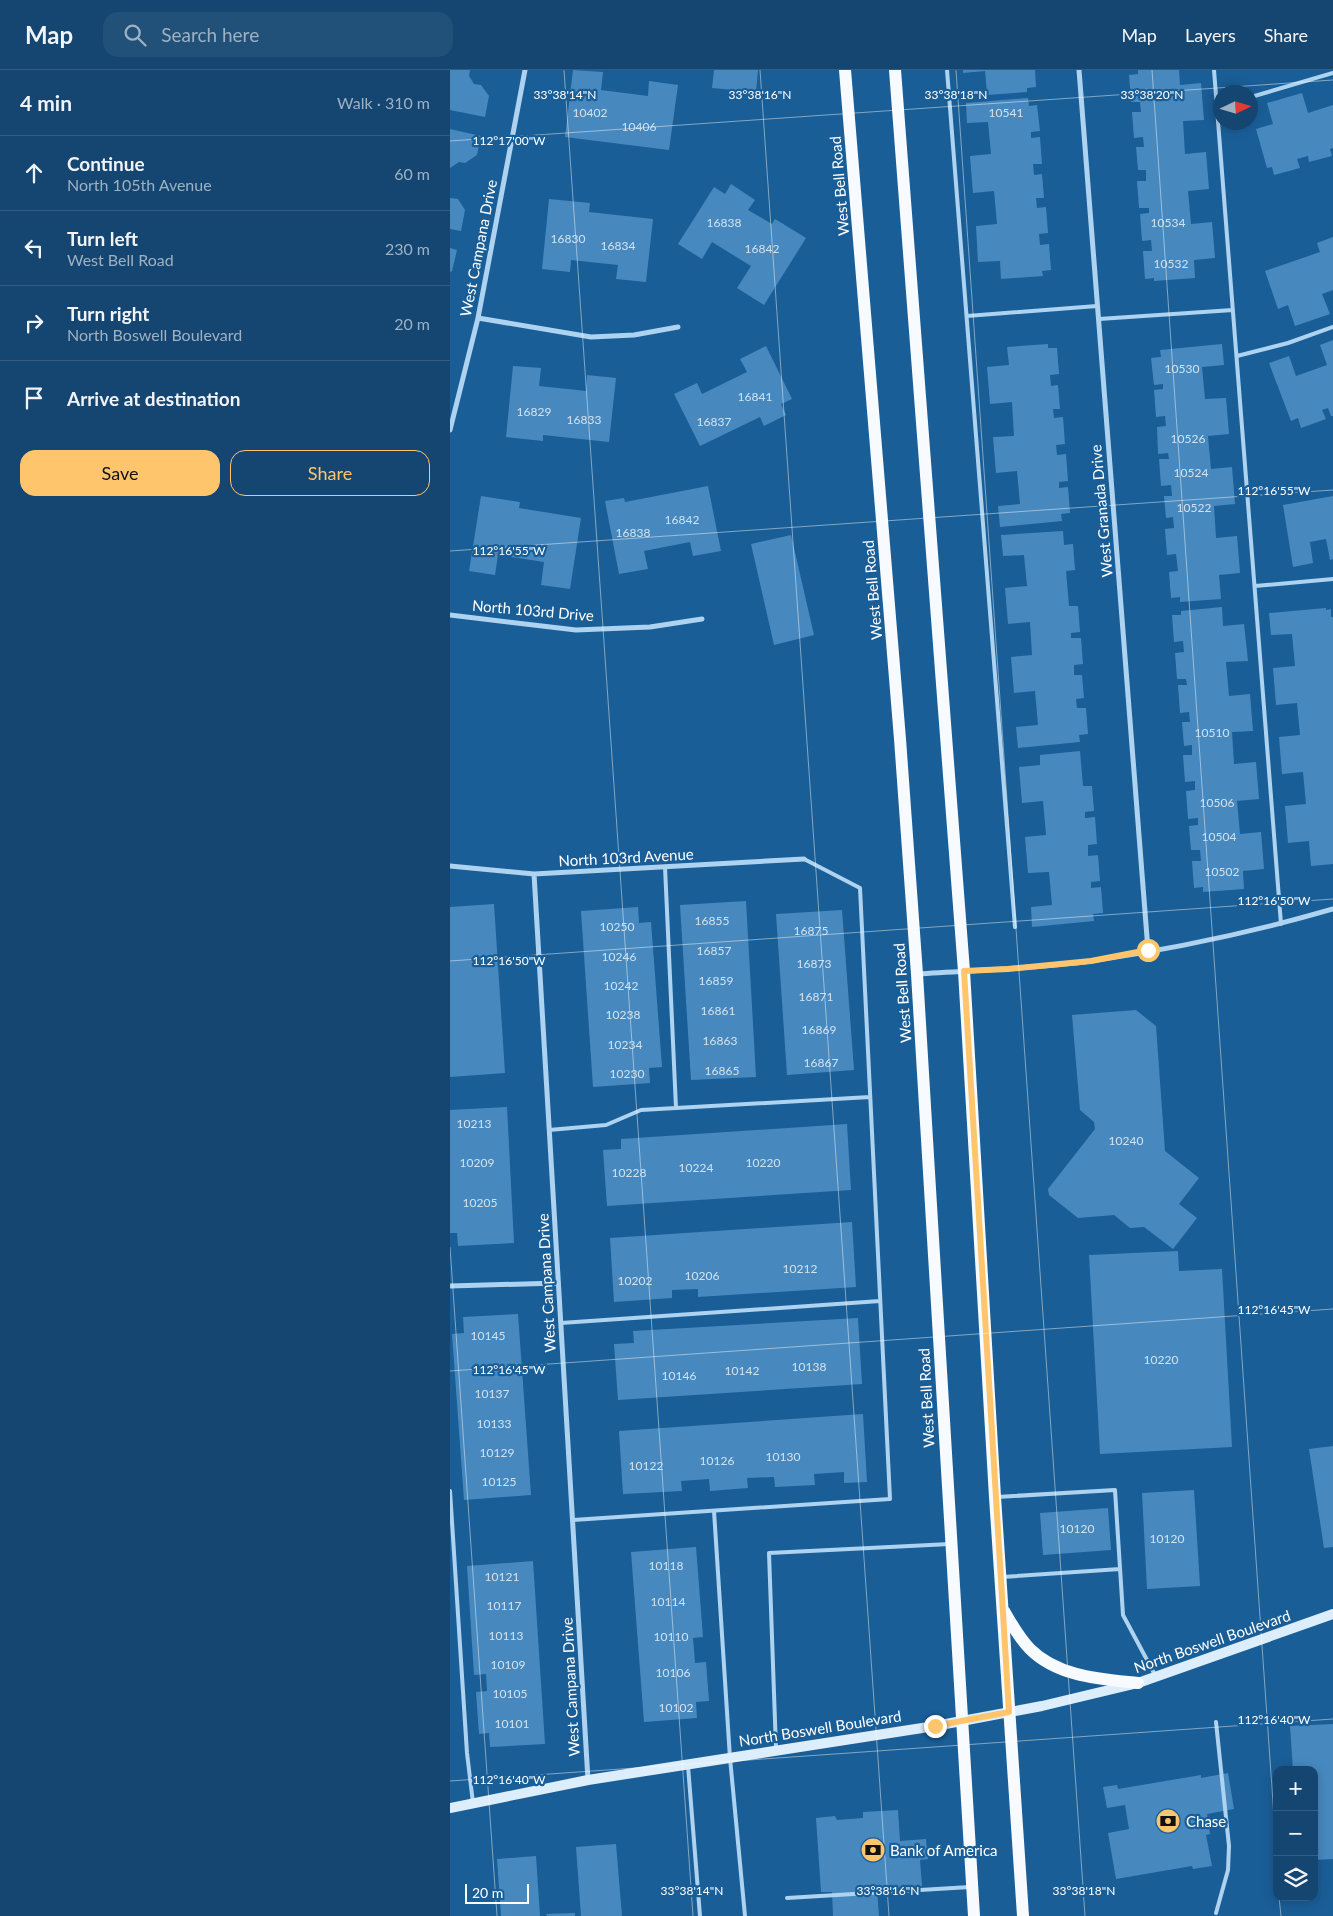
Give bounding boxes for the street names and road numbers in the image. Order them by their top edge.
street label: West Bell Road [826,135,852,237]
street label: West Campana Drive [456,178,500,318]
street label: West Granada Drive [1086,444,1116,578]
street label: West Bell Road [859,539,885,641]
street label: North 103rd Drive [471,596,595,624]
street label: North 103rd Avenue [558,844,694,870]
street label: West Bell Road [890,942,914,1044]
street label: West Campana Drive [533,1213,559,1353]
street label: West Bell Road [914,1348,938,1448]
street label: North Boswell Boulevard [1131,1606,1293,1676]
street label: West Campana Drive [557,1617,583,1757]
street label: North Boswell Boulevard [737,1706,903,1750]

